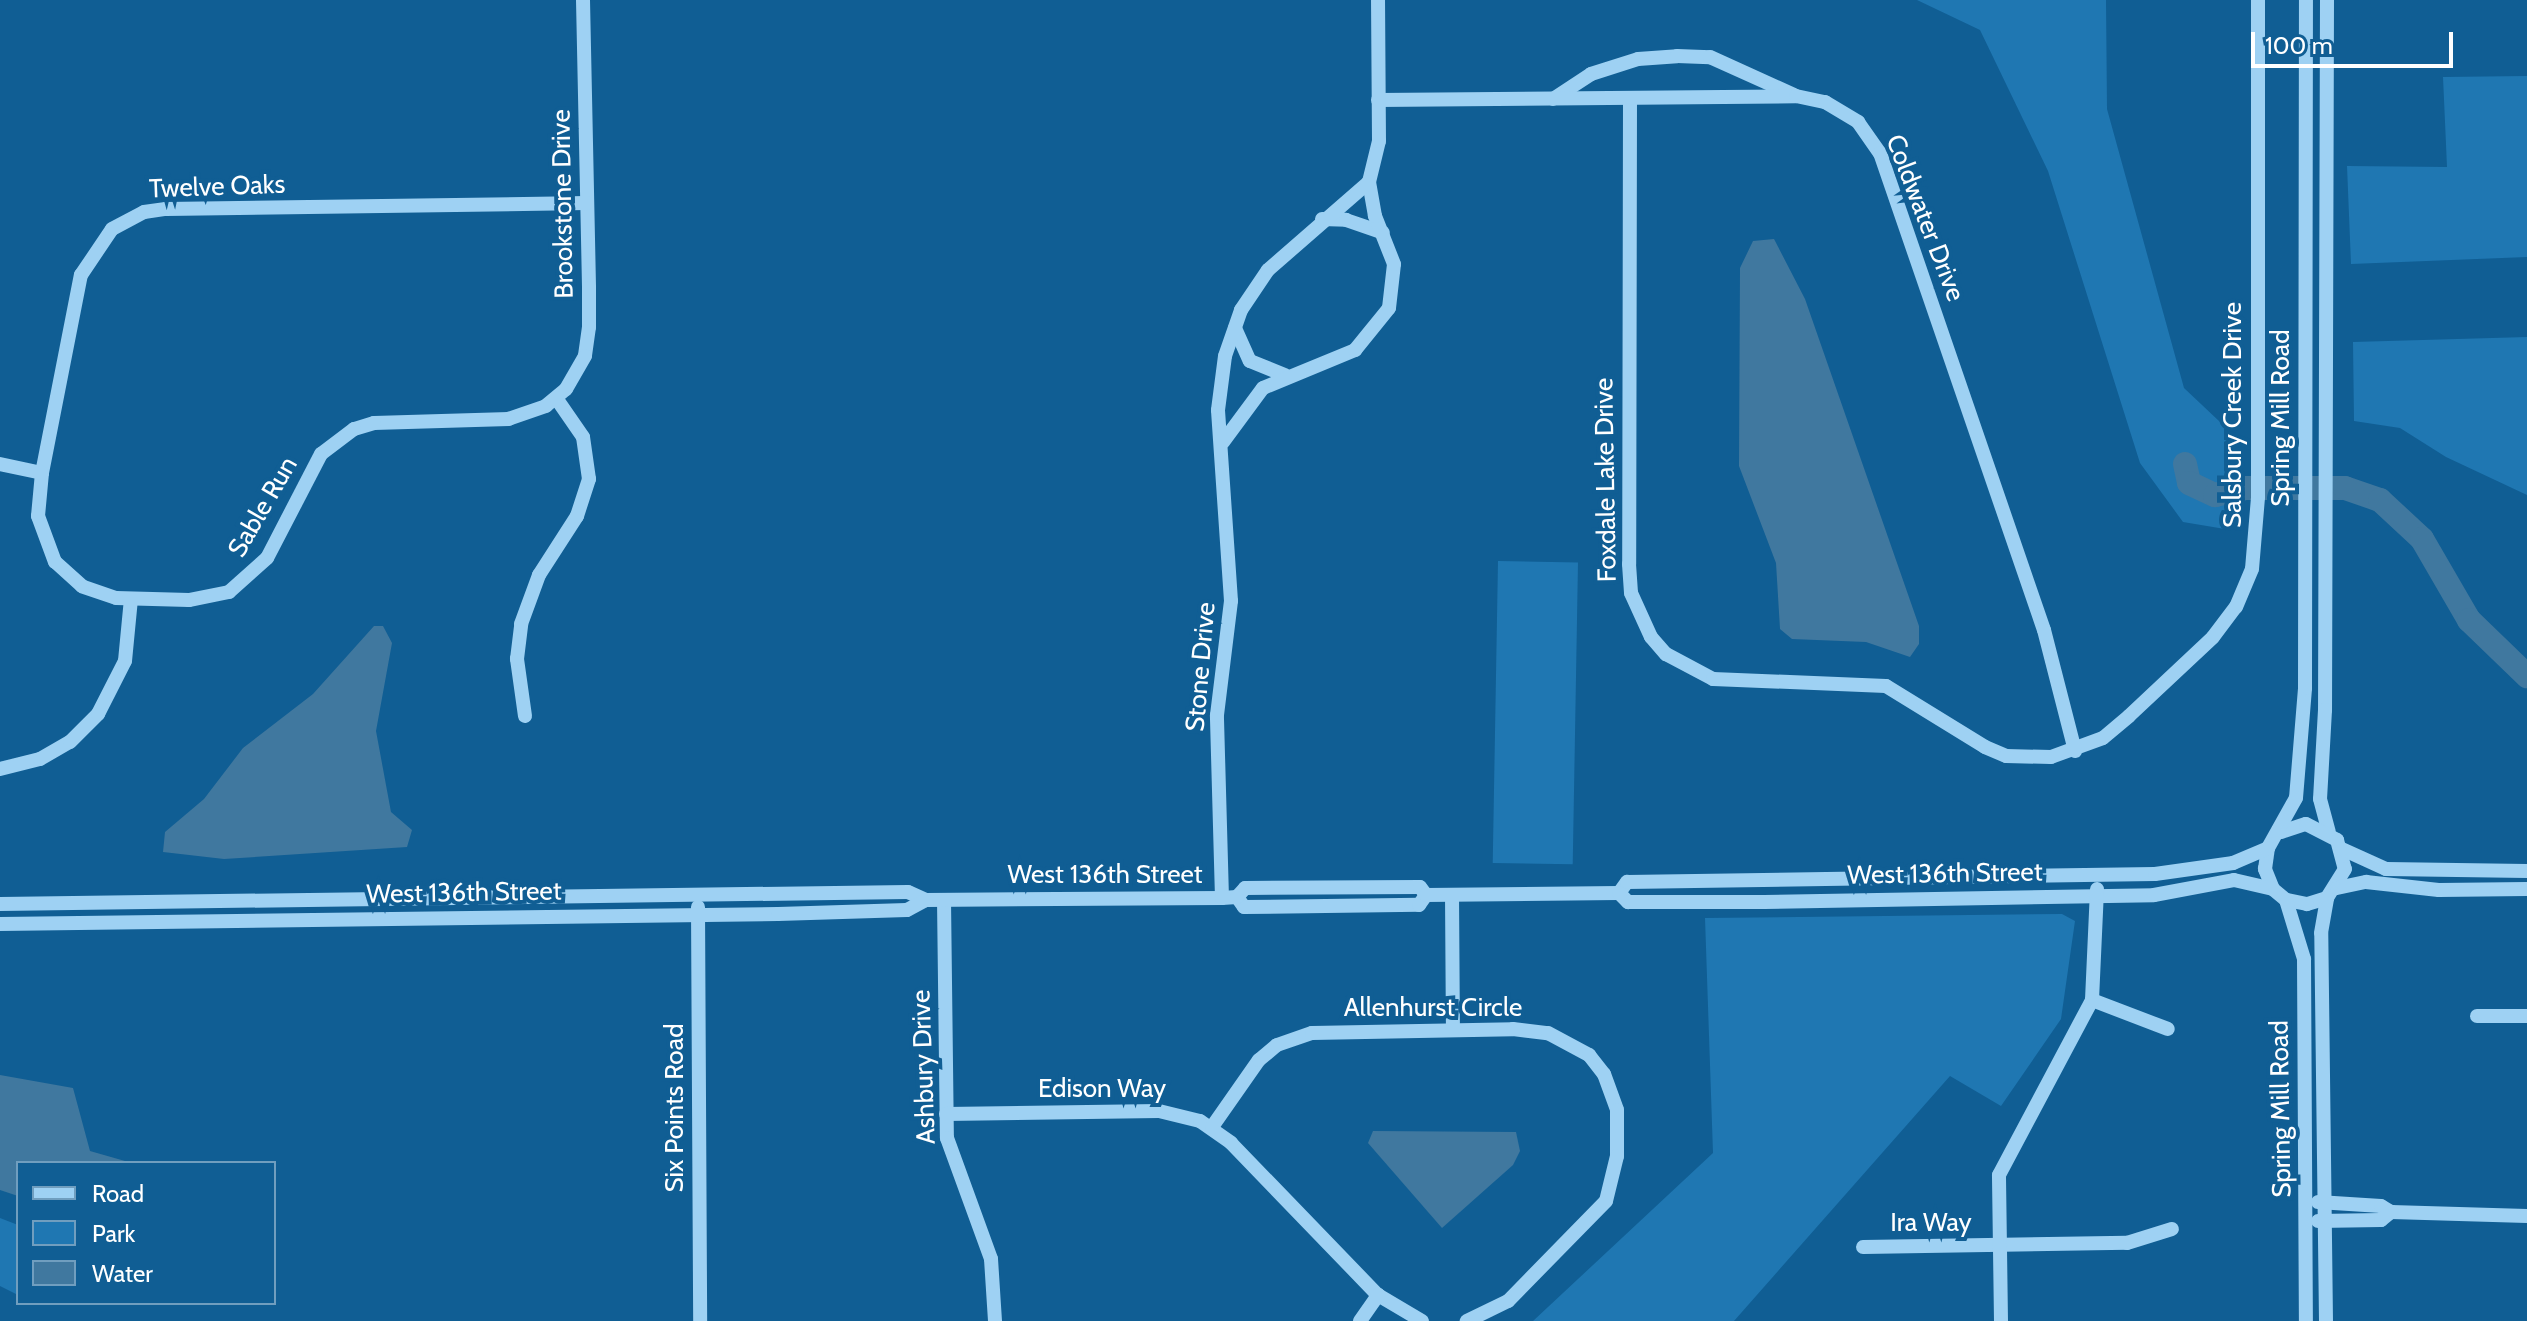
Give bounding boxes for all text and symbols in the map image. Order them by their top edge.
scale bar [2255,16,2457,66]
text: 100 m [2265,31,2333,60]
street label: Brookstone Drive [546,109,580,299]
street label: Coldwater Drive [1879,130,1971,306]
street label: Twelve Oaks [148,169,286,205]
street label: Salsbury Creek Drive [2217,302,2249,528]
street label: Spring Mill Road [2265,329,2297,507]
street label: Foxdale Lake Drive [1589,378,1623,582]
street label: Sable Run [222,451,304,563]
street label: Stone Drive [1180,601,1222,733]
street label: West 136th Street [1847,857,2043,891]
street label: West 136th Street [1007,859,1203,891]
street label: West 136th Street [366,876,562,910]
street label: Ashbury Drive [906,989,942,1145]
street label: Allenhurst Circle [1344,992,1522,1024]
street label: Spring Mill Road [2264,1020,2298,1198]
street label: Six Points Road [659,1023,691,1193]
street label: Edison Way [1038,1073,1166,1105]
legend [16,1161,276,1305]
text: Road [92,1179,144,1208]
street label: Ira Way [1890,1207,1972,1239]
text: Park [92,1219,135,1248]
text: Water [92,1259,153,1288]

